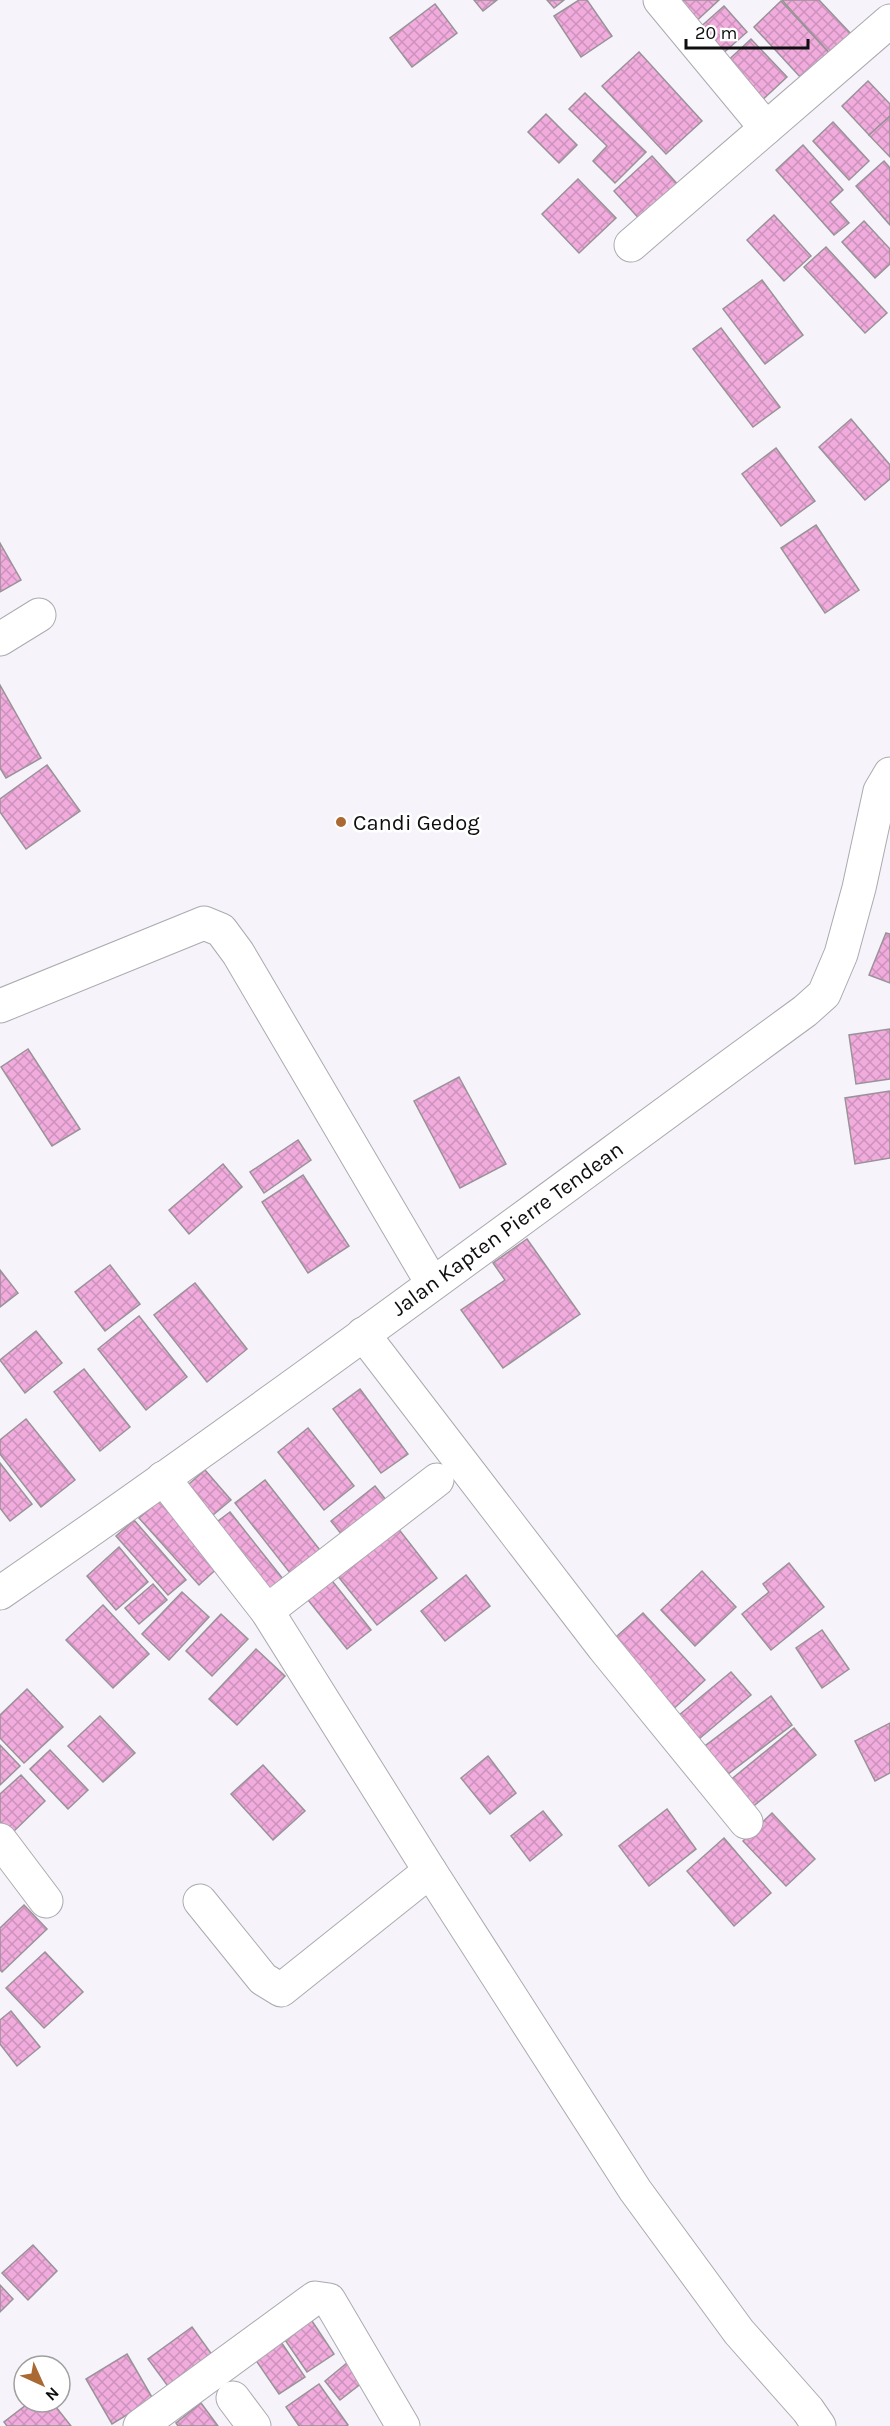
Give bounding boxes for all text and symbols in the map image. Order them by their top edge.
scale bar [686,12,808,50]
text: 20 m [695,22,737,44]
place label: Candi Gedog [353,810,480,836]
marker: Candi Gedog [334,815,348,829]
street label: Jalan Kapten Pierre Tendean [387,1136,629,1322]
north arrow [12,2354,72,2414]
text: N [41,2383,63,2405]

